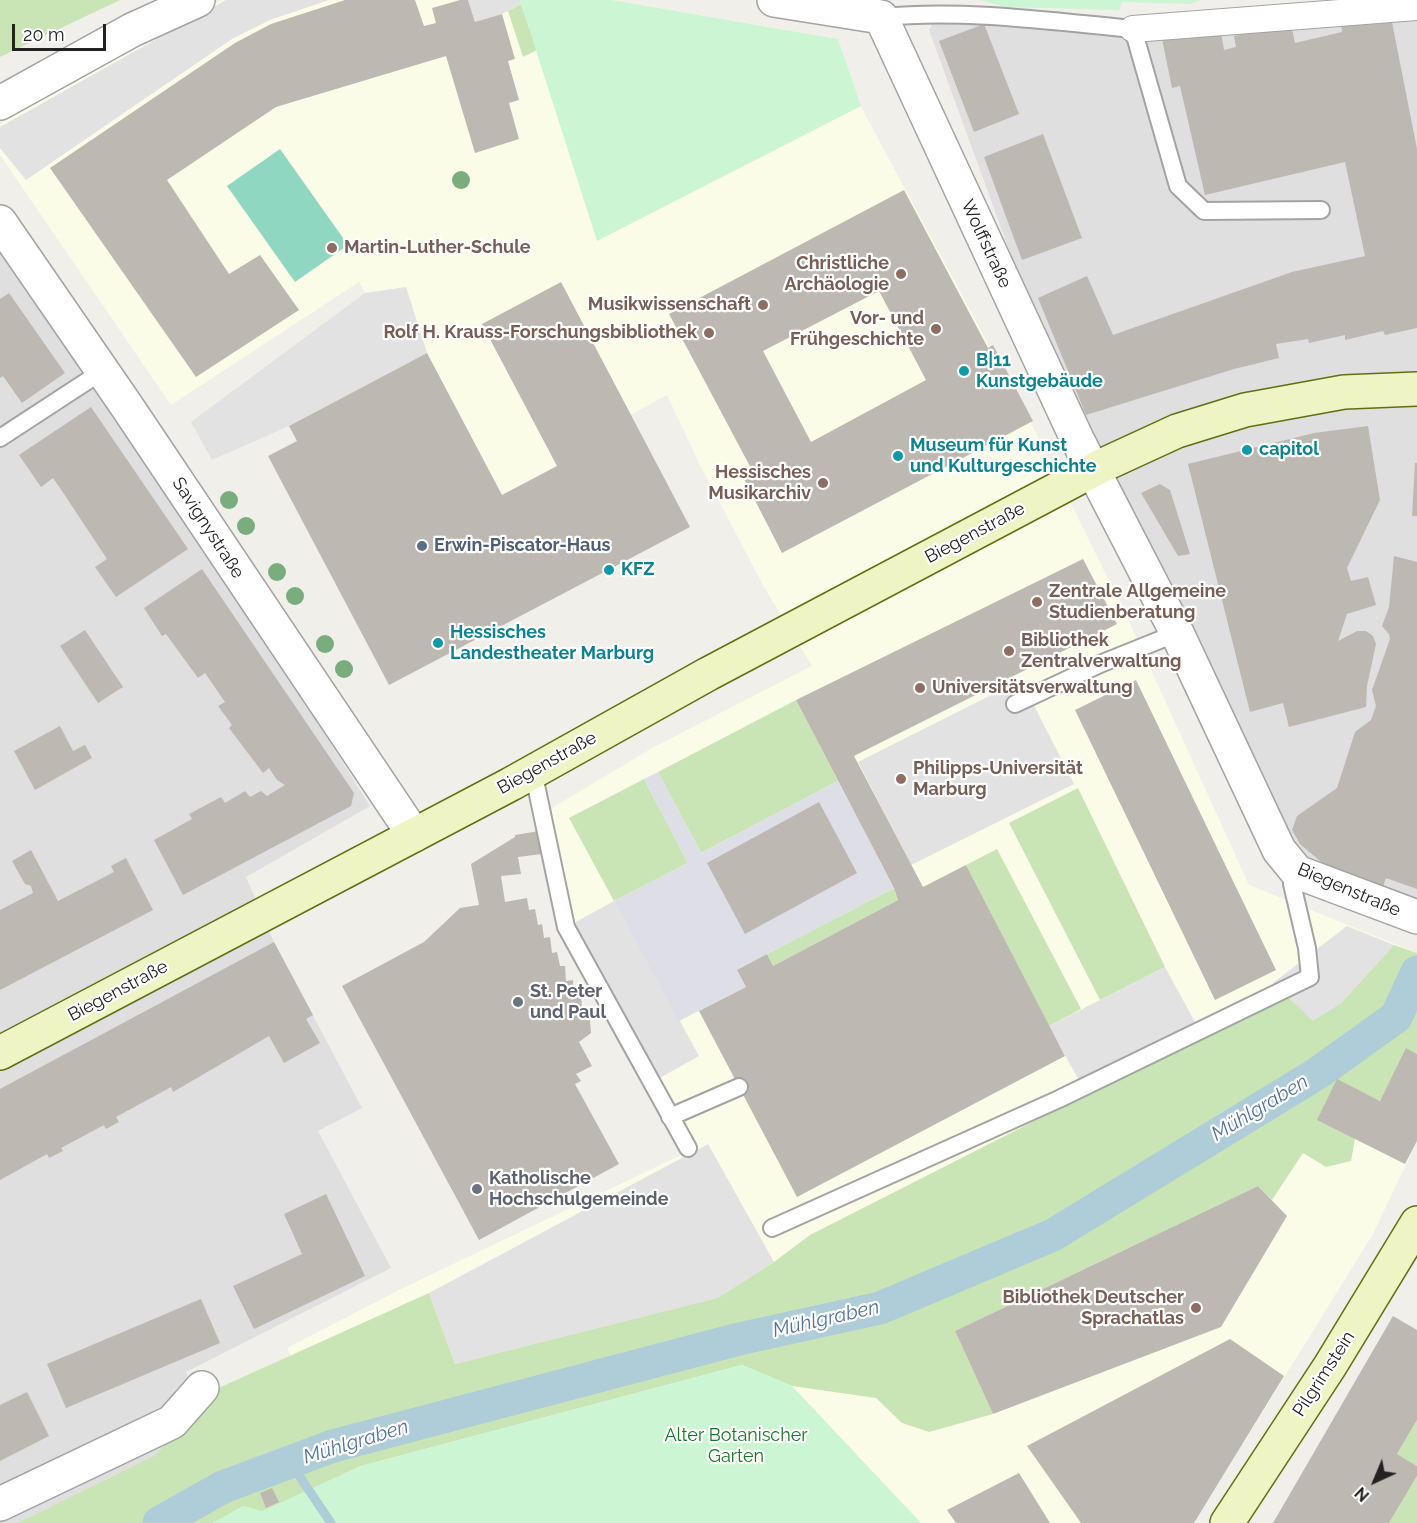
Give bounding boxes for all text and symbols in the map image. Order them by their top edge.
scale bar [15,12,110,50]
text: 20 m [23,24,65,45]
street label: Wolffstraße [956,196,1016,292]
place label: Martin-Luther-Schule [344,237,531,259]
marker: Martin-Luther-Schule [325,241,339,255]
place label: Christliche Archäologie [784,253,889,296]
marker: Christliche Archäologie [894,267,908,281]
place label: Musikwissenschaft [588,294,751,316]
marker: Musikwissenschaft [756,298,770,312]
place label: Vor- und Frühgeschichte [790,308,924,350]
place label: Rolf H. Krauss-Forschungsbibliothek [383,322,697,344]
marker: Vor- und Frühgeschichte [929,322,943,336]
marker: Rolf H. Krauss-Forschungsbibliothek [702,326,716,340]
place label: B|11 Kunstgebäude [976,350,1103,392]
marker: B|11 Kunstgebäude [957,364,971,378]
place label: Museum für Kunst und Kulturgeschichte [910,435,1097,478]
place label: capitol [1259,439,1319,461]
marker: capitol [1240,443,1254,457]
marker: Museum für Kunst und Kulturgeschichte [891,449,905,463]
place label: Hessisches Musikarchiv [708,462,811,504]
street label: Savignystraße [167,473,249,583]
marker: Hessisches Musikarchiv [816,476,830,490]
street label: Biegenstraße [921,498,1029,568]
place label: Erwin-Piscator-Haus [434,535,610,557]
marker: Erwin-Piscator-Haus [415,539,429,553]
place label: KFZ [621,559,655,581]
marker: KFZ [602,563,616,577]
place label: Zentrale Allgemeine Studienberatung [1049,581,1226,624]
marker: Zentrale Allgemeine Studienberatung [1030,595,1044,609]
place label: Hessisches Landestheater Marburg [450,622,654,664]
place label: Bibliothek Zentralverwaltung [1021,630,1181,672]
marker: Hessisches Landestheater Marburg [431,636,445,650]
marker: Bibliothek Zentralverwaltung [1002,644,1016,658]
place label: Universitätsverwaltung [932,677,1133,699]
marker: Universitätsverwaltung [913,681,927,695]
street label: Biegenstraße [494,727,600,799]
place label: Philipps-Universität Marburg [913,758,1083,800]
marker: Philipps-Universität Marburg [894,772,908,786]
street label: Biegenstraße [1294,859,1404,921]
street label: Biegenstraße [64,956,172,1026]
place label: St. Peter und Paul [530,981,606,1024]
marker: St. Peter und Paul [511,995,525,1009]
water label: Mühlgraben [1207,1070,1313,1146]
place label: Katholische Hochschulgemeinde [489,1168,669,1210]
marker: Katholische Hochschulgemeinde [470,1182,484,1196]
place label: Bibliothek Deutscher Sprachatlas [1002,1287,1184,1330]
water label: Mühlgraben [770,1295,882,1343]
marker: Bibliothek Deutscher Sprachatlas [1189,1301,1203,1315]
street label: Pilgrimstein [1288,1327,1360,1421]
water label: Mühlgraben [301,1415,411,1469]
park label: Alter Botanischer Garten [664,1425,808,1468]
north arrow [1345,1451,1405,1511]
text: N [1351,1483,1373,1505]

